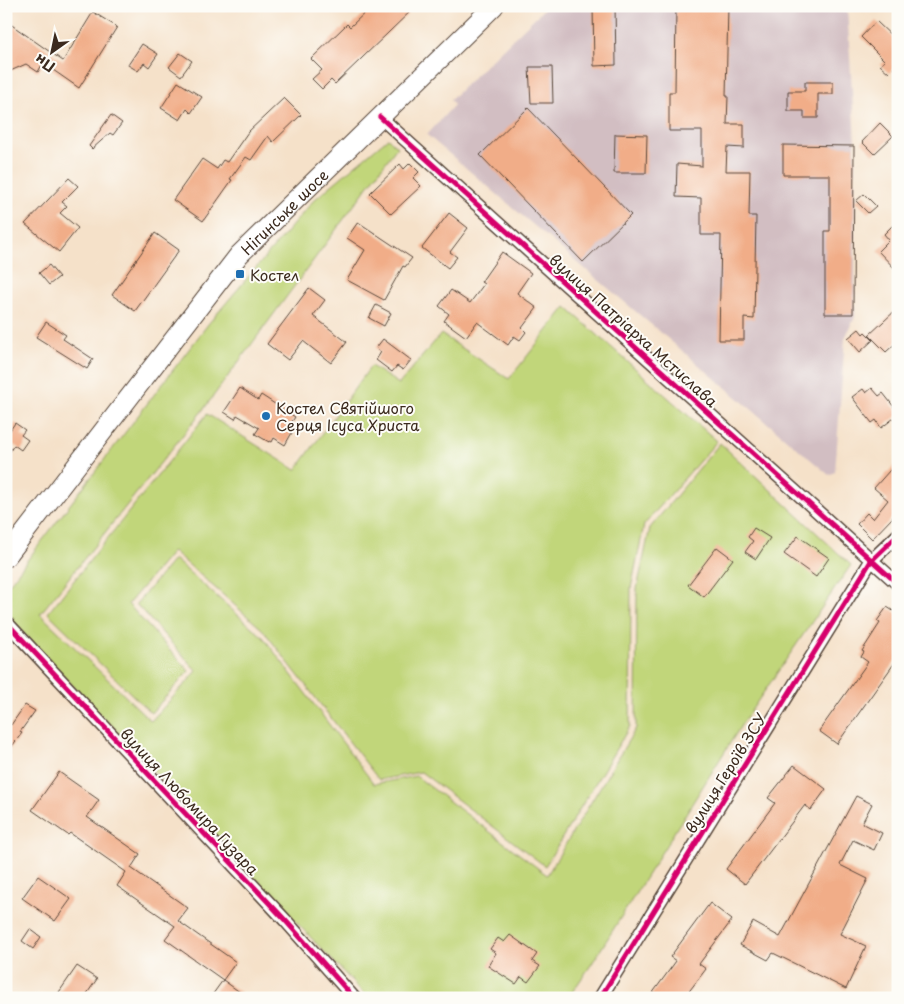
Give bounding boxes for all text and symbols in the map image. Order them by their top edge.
north arrow [28,28,78,78]
text: Пн [30,49,59,78]
street label: Нігинське шосе [235,163,333,260]
street label: вулиця Патріарха Мстислава [545,248,724,412]
place label: Костел [250,263,299,286]
marker: Костел [234,268,246,280]
place label: Костел Святійшого Серця Ісуса Христа [276,396,420,436]
marker: Костел Святійшого Серця Ісуса Христа [260,410,272,422]
street label: вулиця Героїв ЗСУ [679,708,772,838]
street label: вулиця Любомира Гузара [116,722,265,880]

